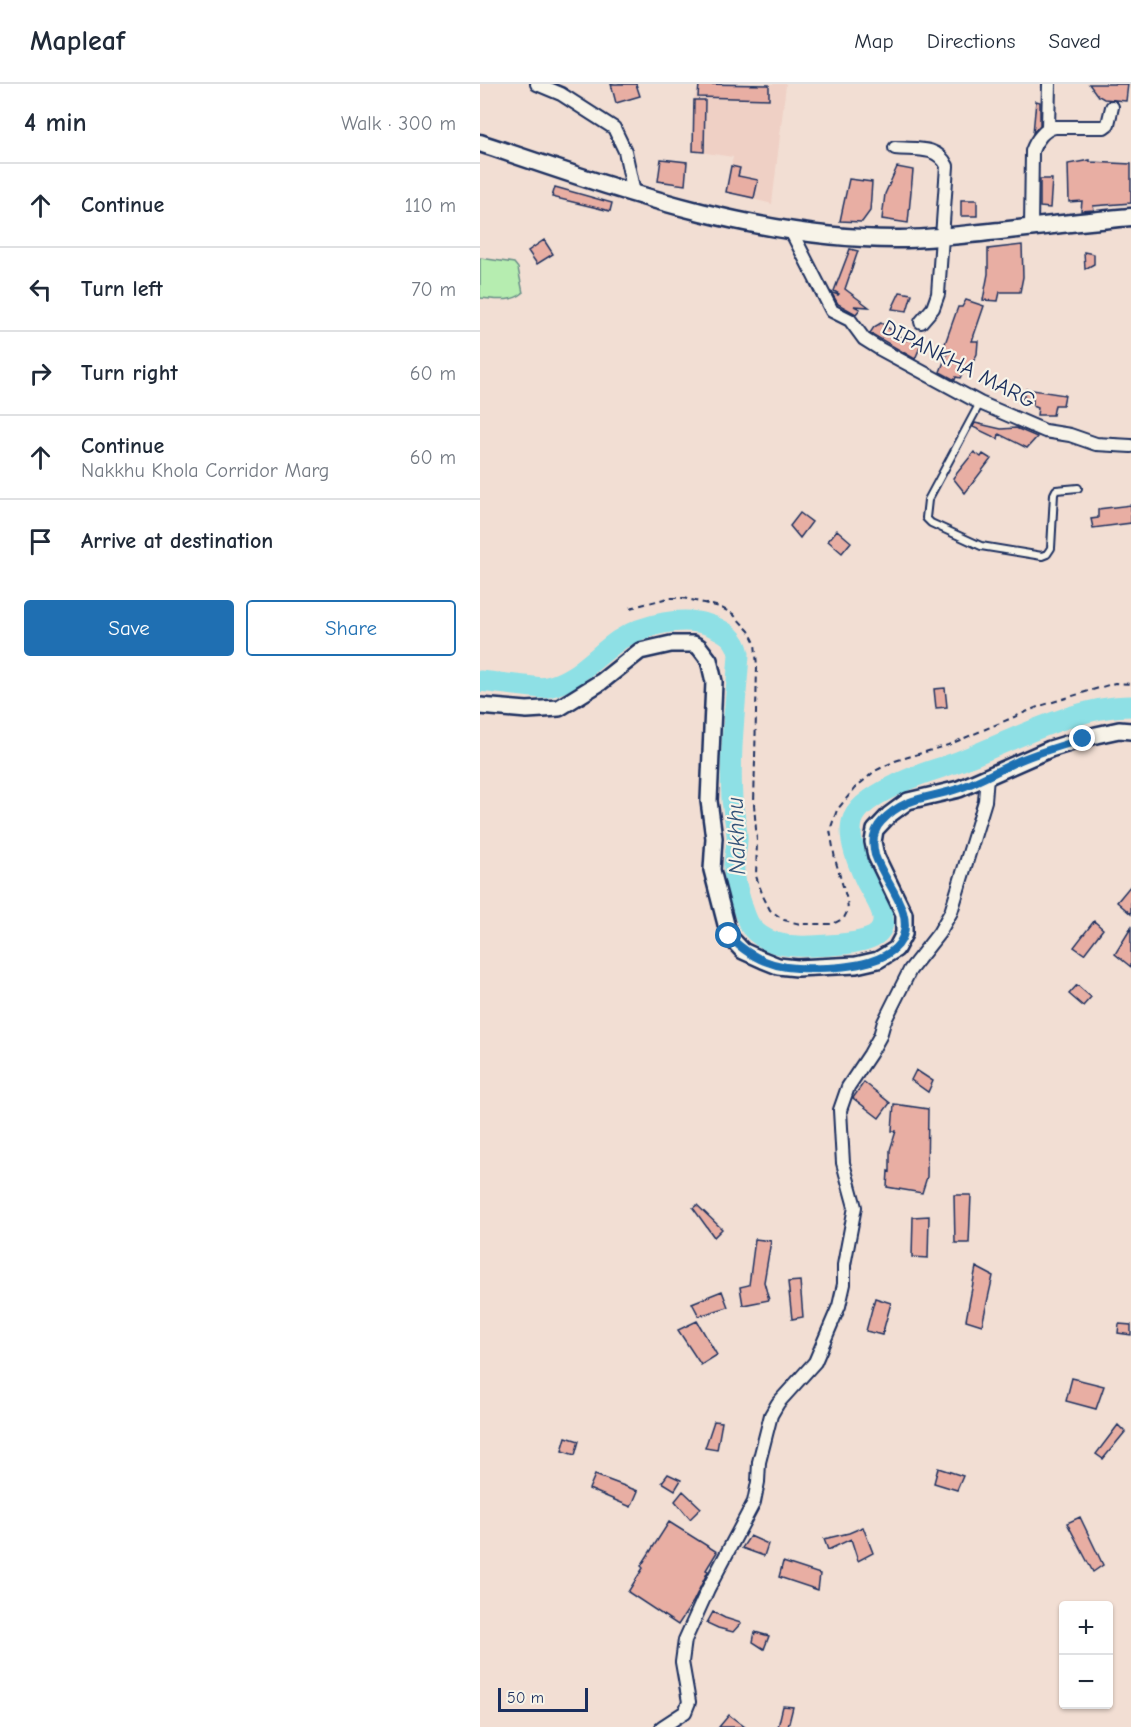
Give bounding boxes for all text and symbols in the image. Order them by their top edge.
text: Mapleaf [30,25,125,57]
text: Map [854,29,894,53]
text: Directions [927,29,1016,53]
text: Saved [1049,29,1101,53]
text: 4 min [24,108,87,138]
text: Walk · 300 m [341,112,456,135]
icon: ahead [24,189,57,222]
text: Continue [81,192,164,218]
text: 110 m [405,194,456,217]
icon: left [24,273,57,306]
text: Turn left [81,276,163,302]
text: 70 m [411,278,456,301]
street label: DIPANKHA MARG [878,314,1040,414]
icon: right [24,357,57,390]
text: Turn right [81,360,178,386]
text: 60 m [410,362,456,385]
text: Continue [81,433,164,459]
icon: ahead [24,441,57,474]
text: 60 m [410,446,456,469]
text: Nakkhu Khola Corridor Marg [81,459,329,482]
icon: arrive [24,525,57,558]
text: Arrive at destination [81,528,273,554]
button: Save [24,600,234,656]
button: Share [246,600,456,656]
route end [1069,725,1095,751]
water label: Nakhhu [721,796,751,876]
route start [715,922,741,948]
map controls [1059,1601,1113,1709]
button: + [1059,1601,1113,1655]
button: − [1059,1655,1113,1709]
scale bar [498,1685,588,1712]
text: 50 m [507,1689,544,1707]

